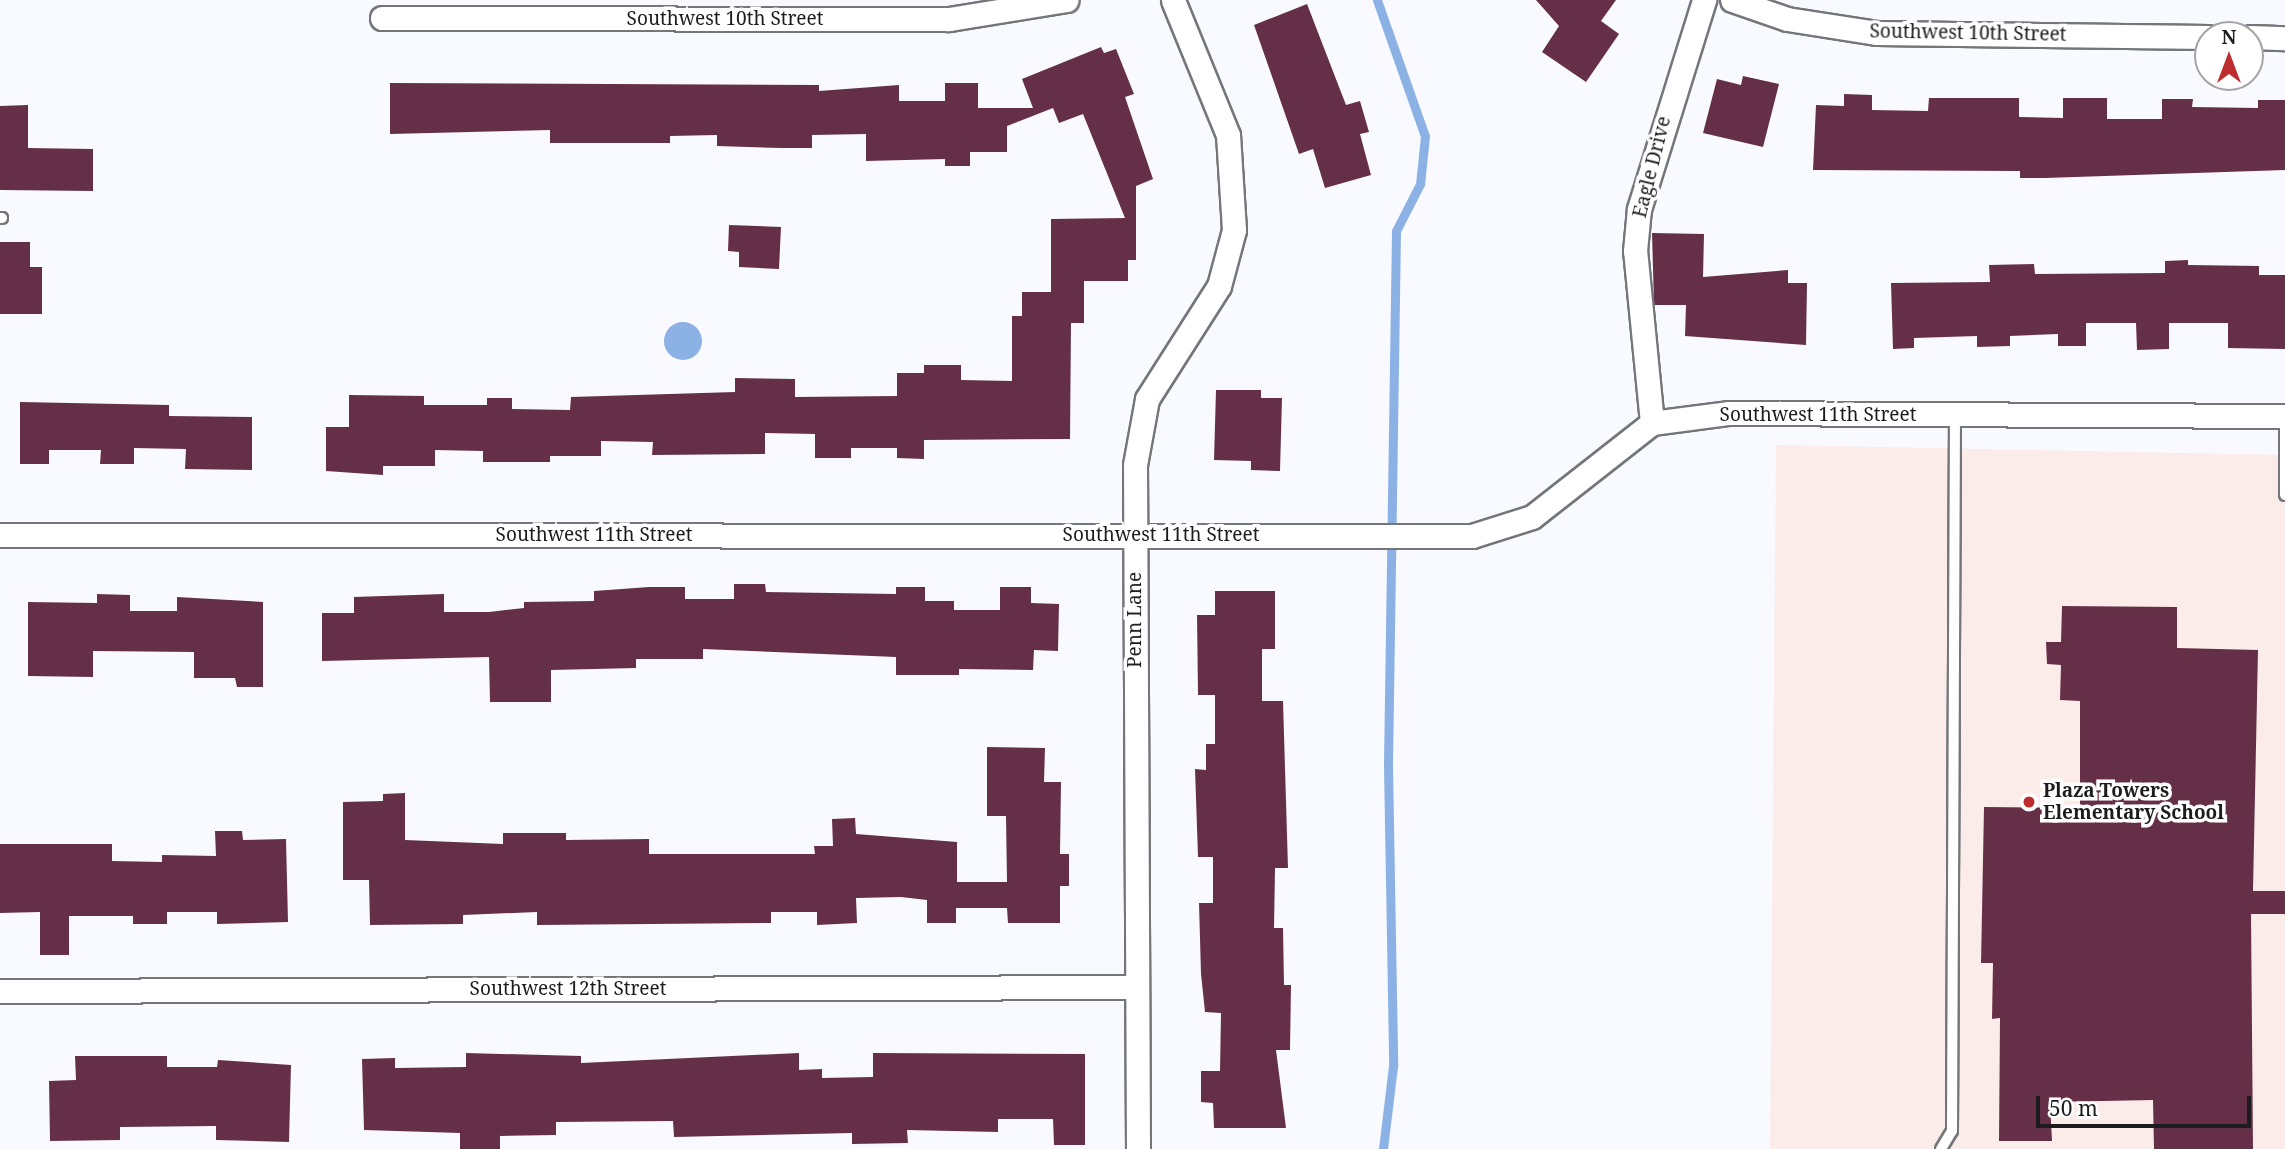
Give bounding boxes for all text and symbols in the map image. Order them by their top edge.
street label: Southwest 10th Street [627,8,823,30]
street label: Southwest 10th Street [1869,20,2067,46]
north arrow [2194,21,2264,91]
text: N [2222,24,2236,50]
street label: Eagle Drive [1628,114,1676,220]
street label: Southwest 11th Street [1720,404,1916,426]
street label: Southwest 11th Street [496,524,692,546]
street label: Southwest 11th Street [1063,524,1259,546]
street label: Penn Lane [1124,572,1146,668]
place label: Plaza Towers Elementary School [2043,780,2224,824]
marker: Plaza Towers Elementary School [2021,794,2037,810]
street label: Southwest 12th Street [470,978,666,1000]
scale bar [2040,1082,2255,1126]
text: 50 m [2049,1094,2098,1122]

